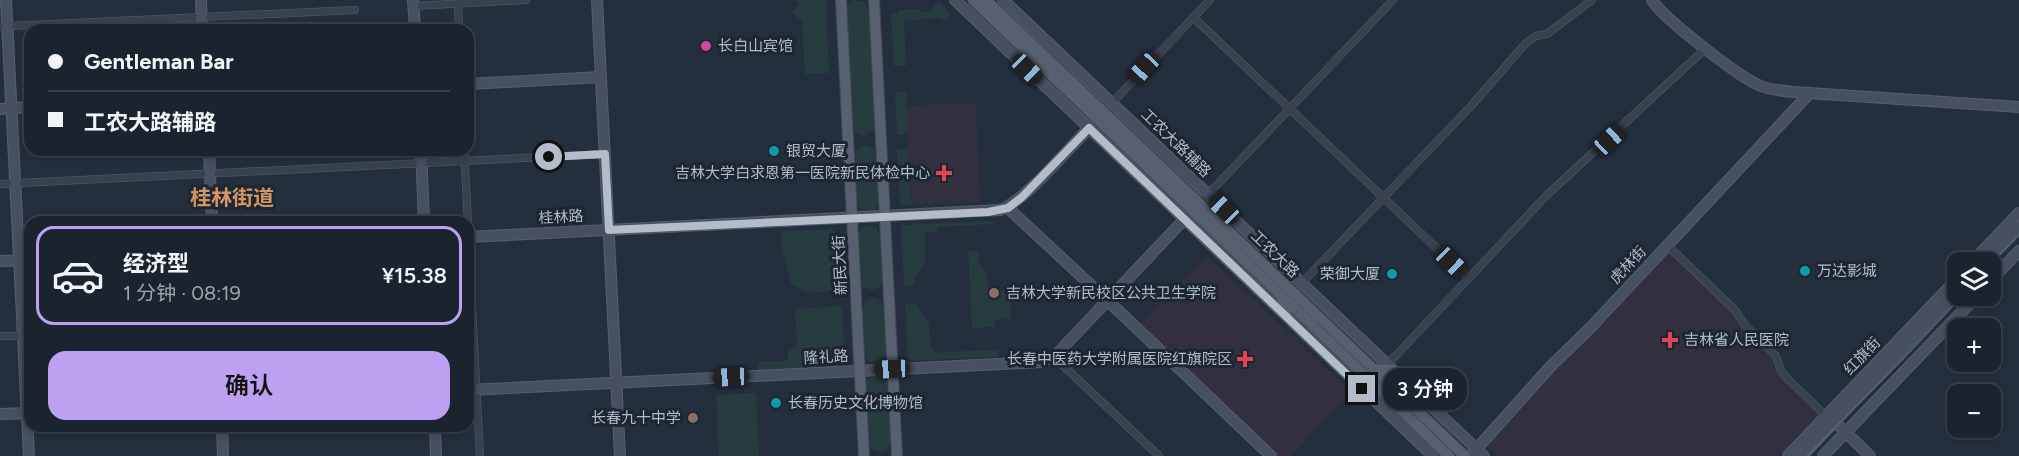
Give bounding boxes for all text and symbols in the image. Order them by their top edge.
place label: 长白山宾馆 [718,37,793,55]
marker: 长白山宾馆 [699,39,713,53]
text: Gentleman Bar [84,48,234,75]
car [1125,49,1163,87]
car [1008,50,1046,88]
street label: 工农大路辅路 [1137,105,1215,181]
text: 工农大路辅路 [84,109,216,136]
car [1590,121,1628,159]
place label: 银贸大厦 [786,142,846,160]
route start [535,143,562,170]
marker: 银贸大厦 [767,144,781,158]
place label: 吉林大学白求恩第一医院新民体检中心 [675,164,930,182]
marker: 吉林大学白求恩第一医院新民体检中心 [935,164,953,182]
district label: 桂林街道 [190,185,274,210]
car [1205,190,1243,228]
street label: 桂林路 [538,207,584,227]
street label: 工农大路 [1247,227,1303,281]
street label: 新民大街 [829,235,851,295]
street label: 虎林街 [1606,242,1650,288]
car [1432,243,1470,281]
icon: car [51,249,105,303]
text: 经济型 [123,250,189,277]
map controls [1947,252,2001,438]
button: layers [1947,252,2001,306]
text: ¥15.38 [382,262,447,289]
place label: 万达影城 [1817,262,1877,280]
marker: 万达影城 [1798,264,1812,278]
place label: 荣御大厦 [1320,265,1380,283]
marker: 荣御大厦 [1385,267,1399,281]
text: 1 分钟 · 08:19 [123,281,241,305]
place label: 吉林大学新民校区公共卫生学院 [1006,284,1216,302]
marker: 吉林大学新民校区公共卫生学院 [987,286,1001,300]
button: + [1947,318,2001,372]
marker: 吉林省人民医院 [1661,331,1679,349]
place label: 吉林省人民医院 [1684,331,1789,349]
street label: 红旗街 [1840,334,1884,378]
street label: 隆礼路 [803,347,849,367]
place label: 长春中医药大学附属医院红旗院区 [1007,350,1232,368]
marker: 长春中医药大学附属医院红旗院区 [1236,350,1254,368]
button: 确认 [48,351,450,420]
car [874,359,910,379]
car [713,367,749,387]
callout: 3 分钟 [1383,368,1467,410]
route end [1348,375,1375,402]
text: 3 分钟 [1397,377,1453,401]
button: − [1947,384,2001,438]
place label: 长春历史文化博物馆 [788,394,923,412]
marker: 长春历史文化博物馆 [769,396,783,410]
place label: 长春九十中学 [591,409,681,427]
marker: 长春九十中学 [686,411,700,425]

